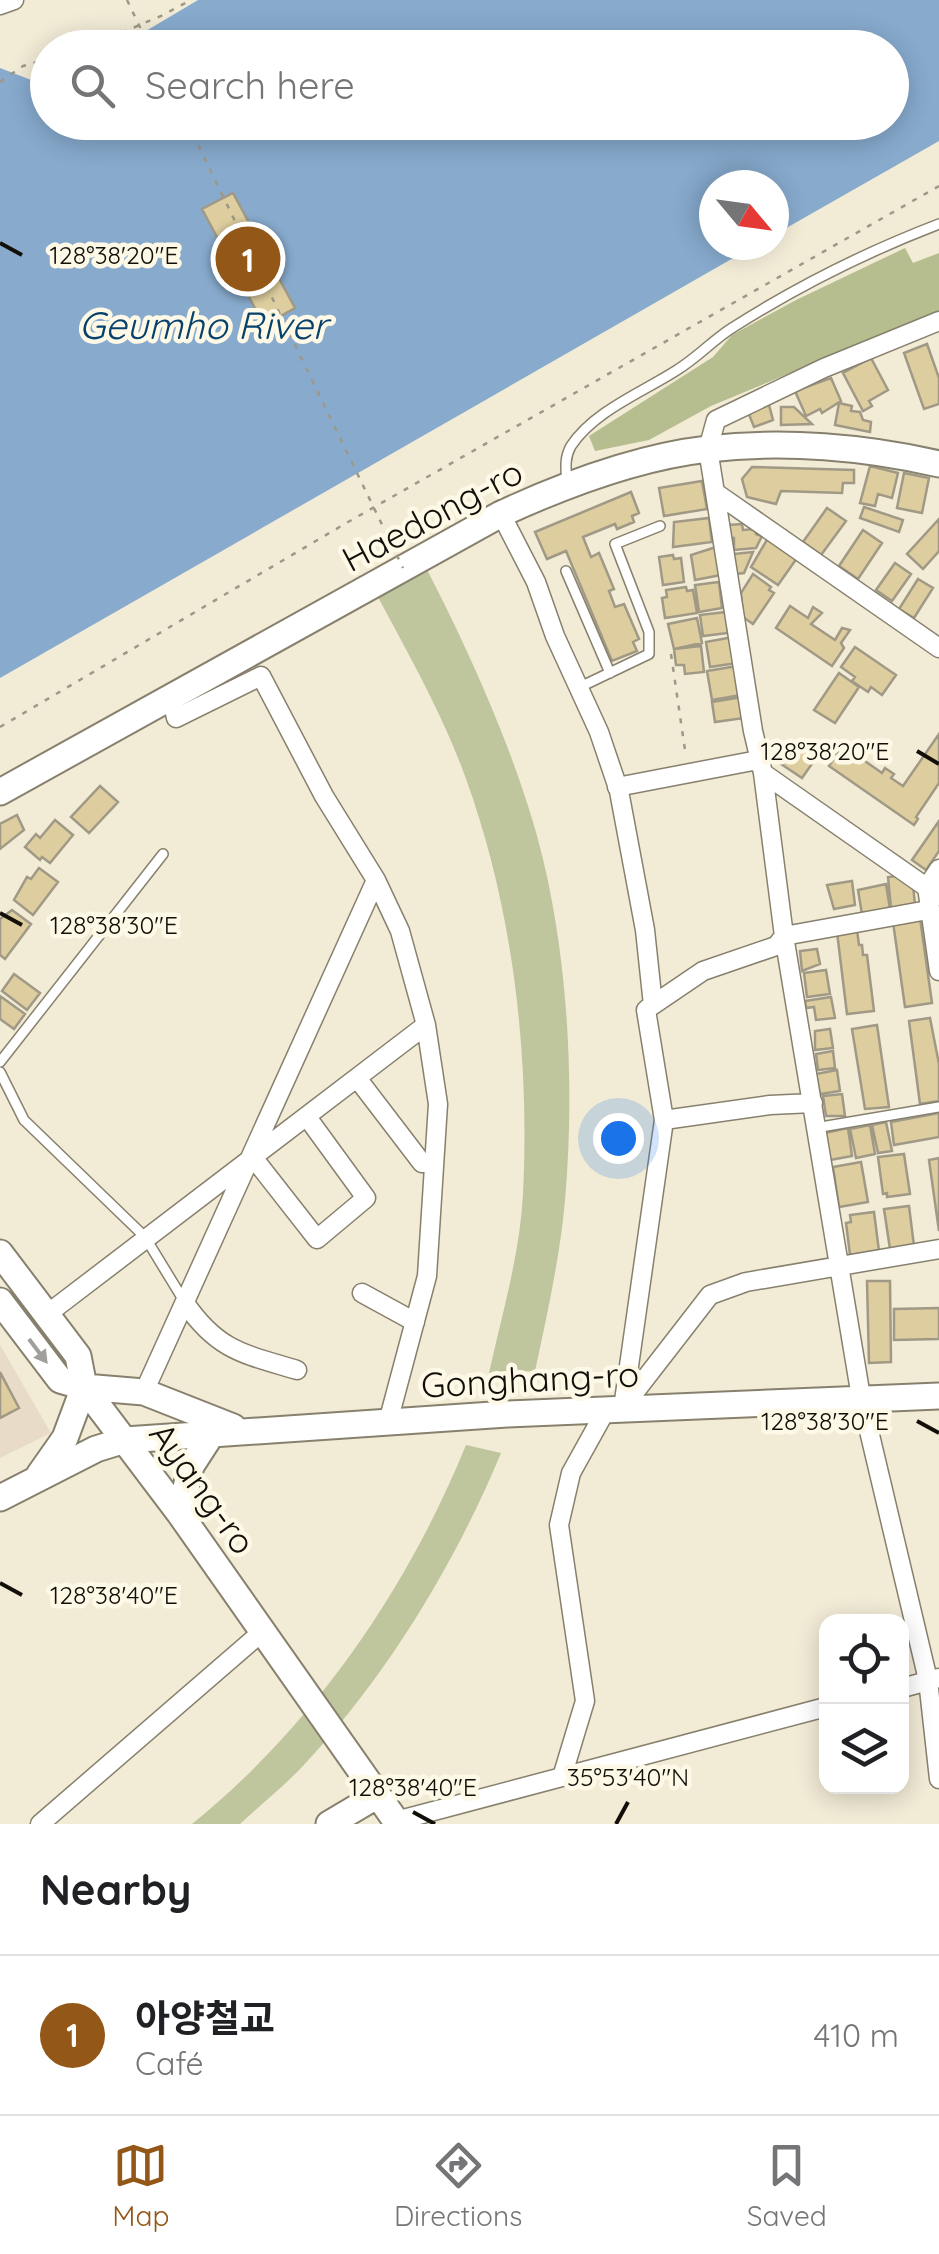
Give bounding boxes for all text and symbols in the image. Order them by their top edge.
search box [30,30,909,140]
icon: search [65,58,120,113]
text: Search here [145,61,355,109]
north arrow [699,170,789,260]
pin: 1 [216,222,280,296]
text: 128°38'20"E [50,239,178,270]
water label: Geumho River [79,301,332,349]
street label: Haedong-ro [334,449,530,581]
text: 128°38'20"E [761,735,889,766]
text: 128°38'30"E [50,909,178,940]
your location [593,1113,644,1164]
one-way arrow [27,1337,48,1363]
street label: Gonghang-ro [420,1351,640,1407]
text: 128°38'30"E [761,1405,889,1436]
street label: Ayang-ro [140,1413,266,1563]
text: 128°38'40"E [50,1579,178,1610]
map controls [819,1614,909,1794]
button: locate [819,1614,909,1704]
button: layers [819,1704,909,1794]
text: 35°53'40"N [567,1761,689,1792]
text: 128°38'40"E [349,1771,477,1802]
text: Nearby [40,1863,191,1916]
text: 아양철교 [135,1994,275,2042]
text: 1 [66,2015,79,2055]
text: 410 m [814,2015,899,2055]
text: Café [135,2043,204,2083]
tab: Map [112,2138,169,2233]
tab: Directions [394,2138,522,2233]
tab: Saved [747,2138,827,2233]

